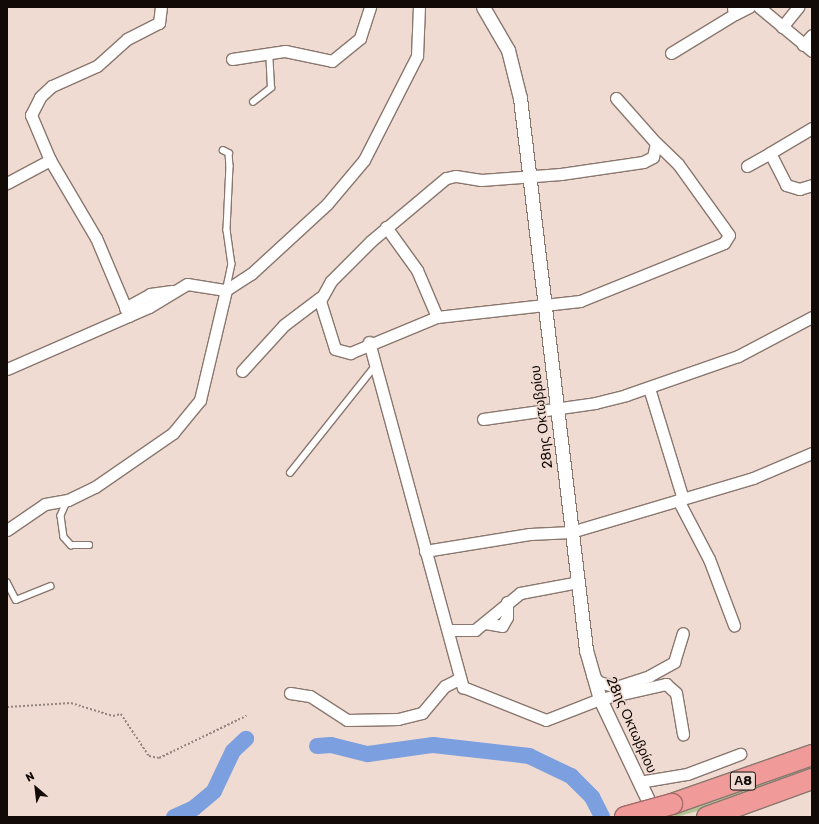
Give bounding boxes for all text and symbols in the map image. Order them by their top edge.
street label: 28ης Οκτωβρίου [527,364,557,470]
street label: 28ης Οκτωβρίου [602,674,660,776]
north arrow [16,768,56,808]
text: N [24,769,37,785]
road number: Α8 [729,770,757,792]

